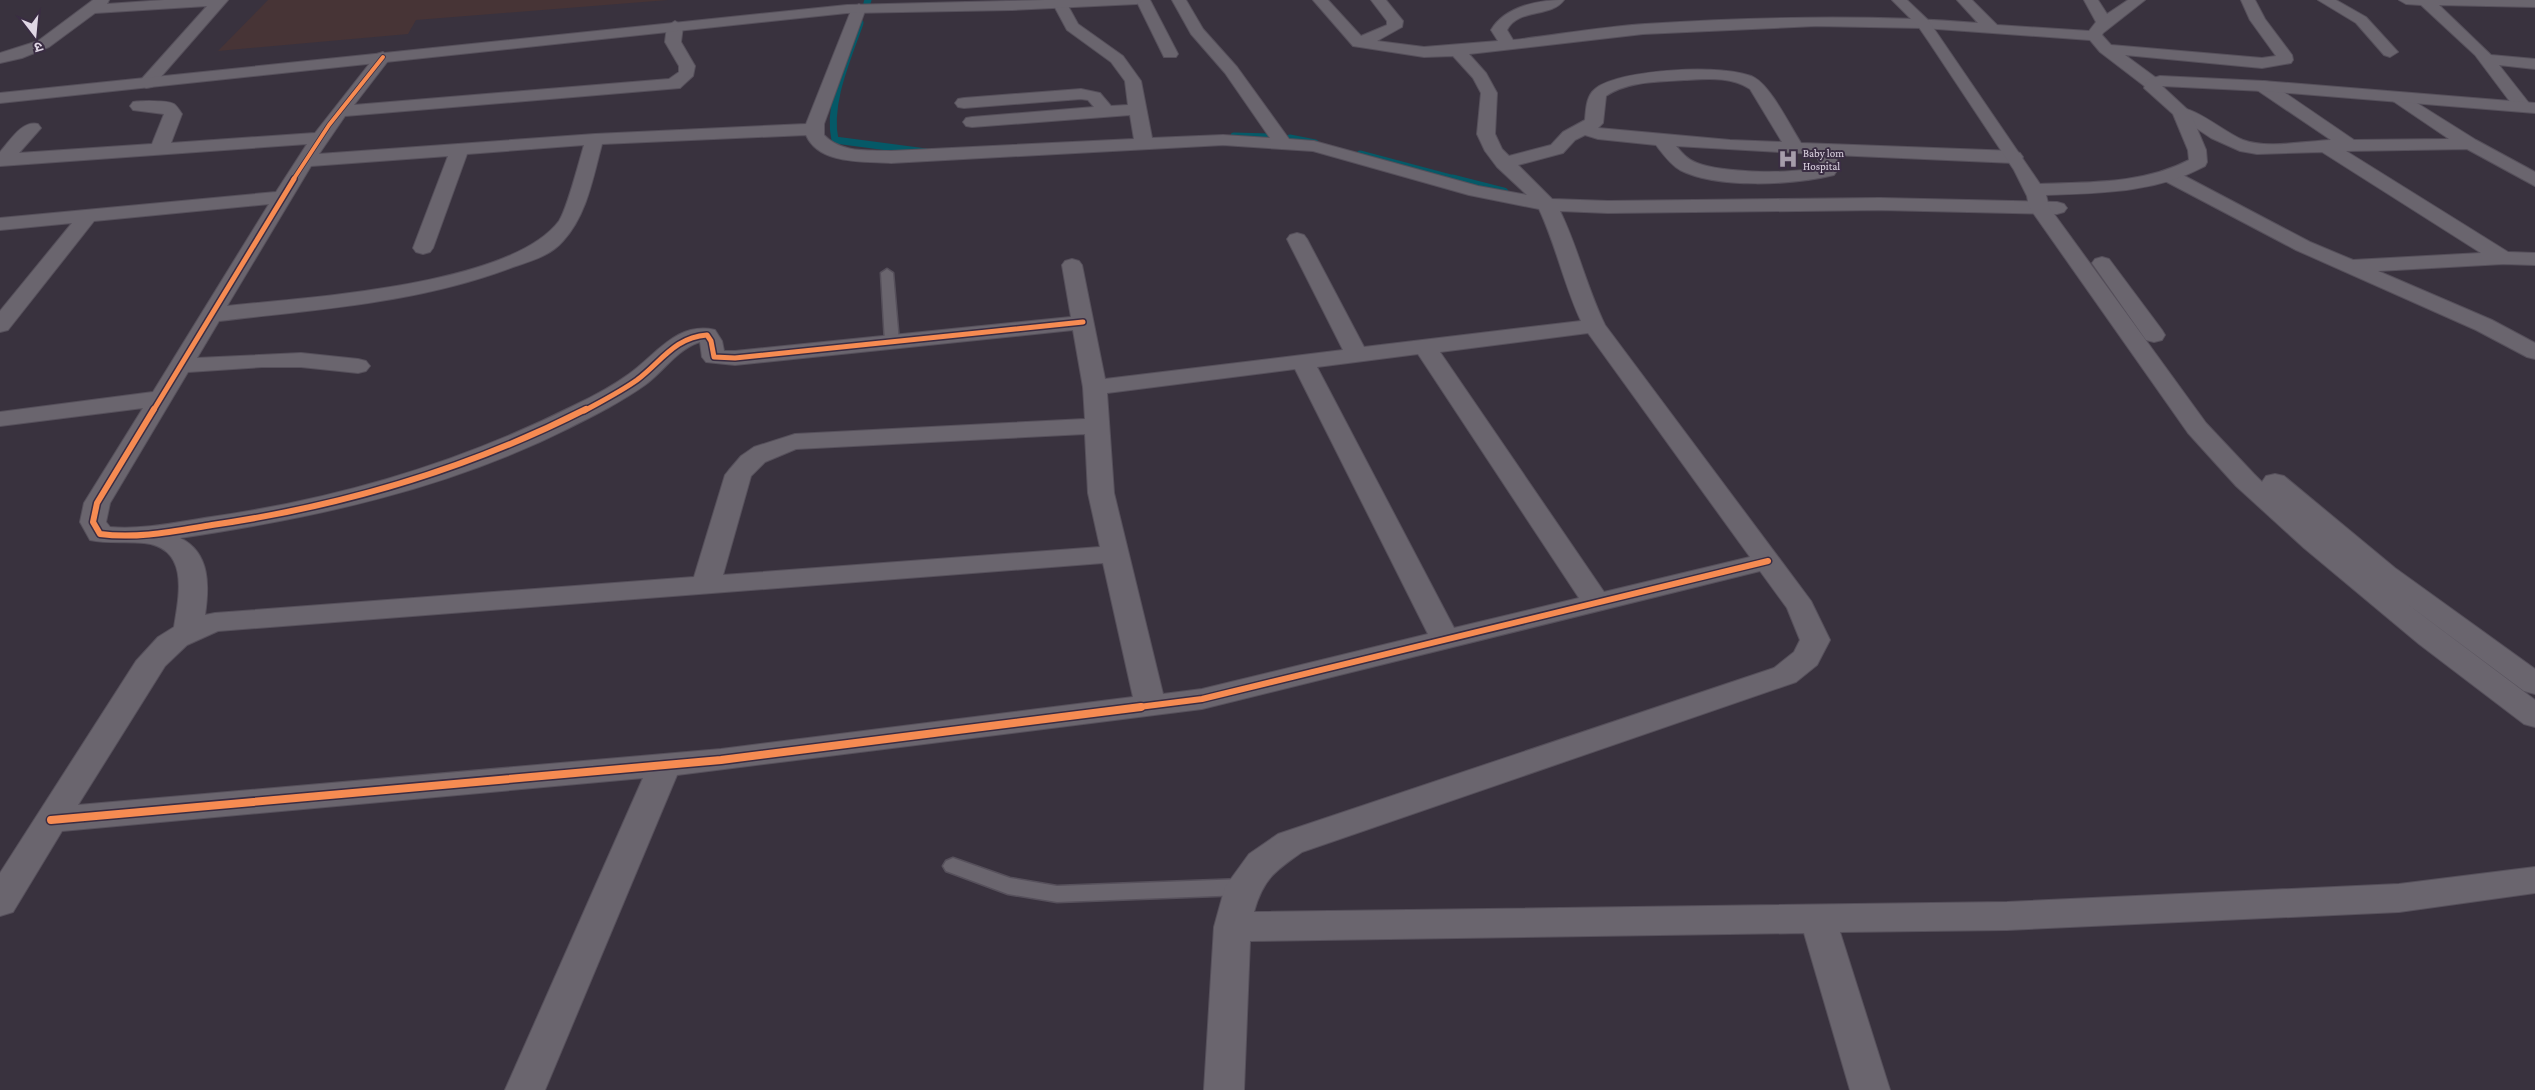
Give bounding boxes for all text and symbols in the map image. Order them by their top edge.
north arrow [10,10,60,60]
text: उ [32,39,45,57]
place label: Baby lom Hospital [1803,147,1844,173]
hospital icon: Baby lom Hospital [1777,148,1799,170]

